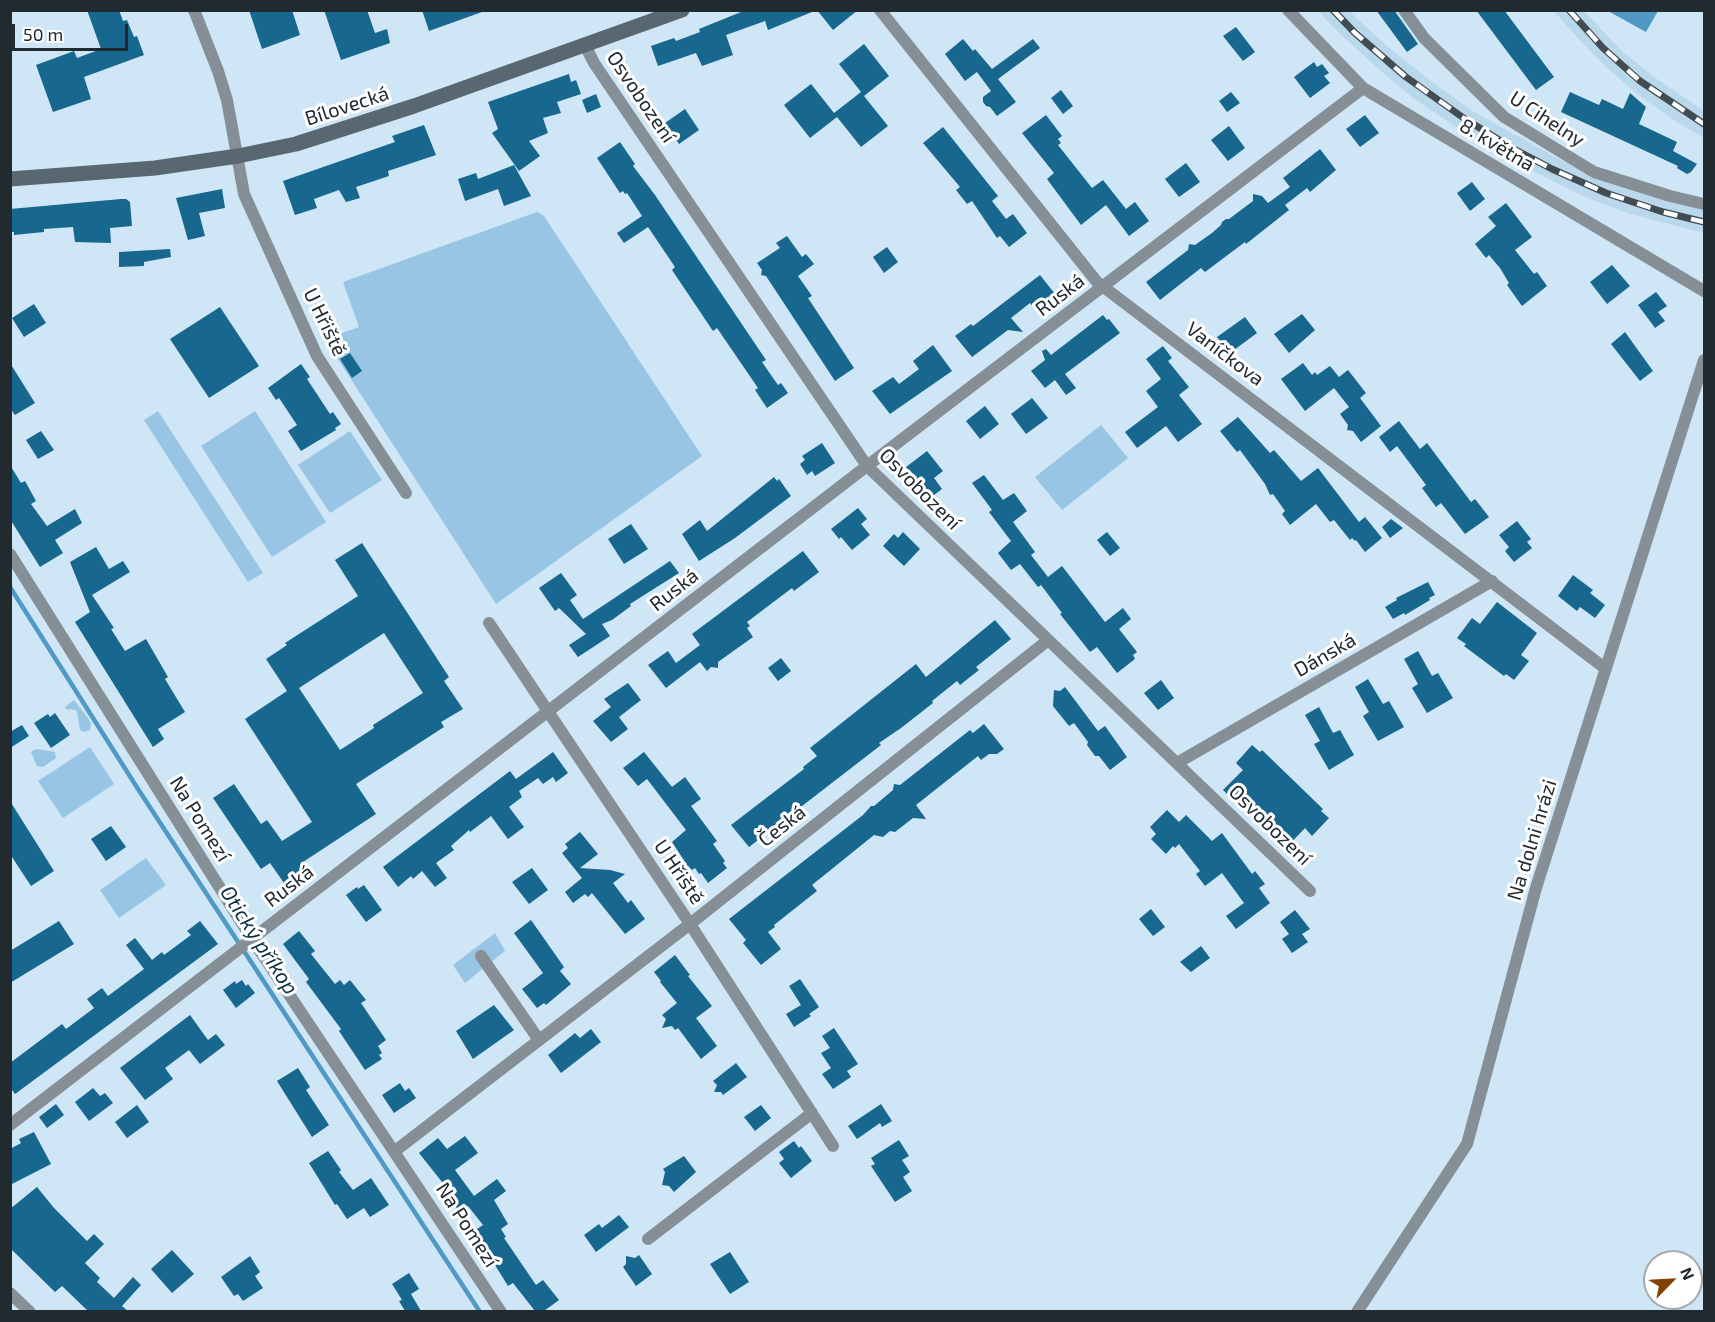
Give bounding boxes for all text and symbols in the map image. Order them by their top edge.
scale bar [15,12,130,50]
text: 50 m [23,23,63,45]
street label: Osvobození [602,47,680,147]
street label: Bílovecká [302,81,392,131]
street label: U Cihelny [1505,86,1589,152]
street label: 8. května [1455,113,1539,177]
street label: Ruská [1031,269,1089,321]
street label: U Hřiště [298,284,352,360]
street label: Vaníčkova [1181,317,1269,391]
street label: Osvobození [874,443,966,535]
street label: Ruská [645,564,703,616]
street label: Dánská [1290,628,1360,682]
street label: Na Pomezí [164,772,236,866]
street label: Na dolni hrázi [1502,777,1562,903]
street label: Osvobození [1224,780,1316,870]
street label: Česká [754,800,810,852]
street label: U Hřiště [649,835,709,909]
street label: Ruská [260,860,318,912]
water label: Otický příkop [215,881,303,999]
street label: Na Pomezí [431,1178,503,1272]
north arrow [1643,1250,1703,1310]
text: N [1677,1264,1699,1282]

